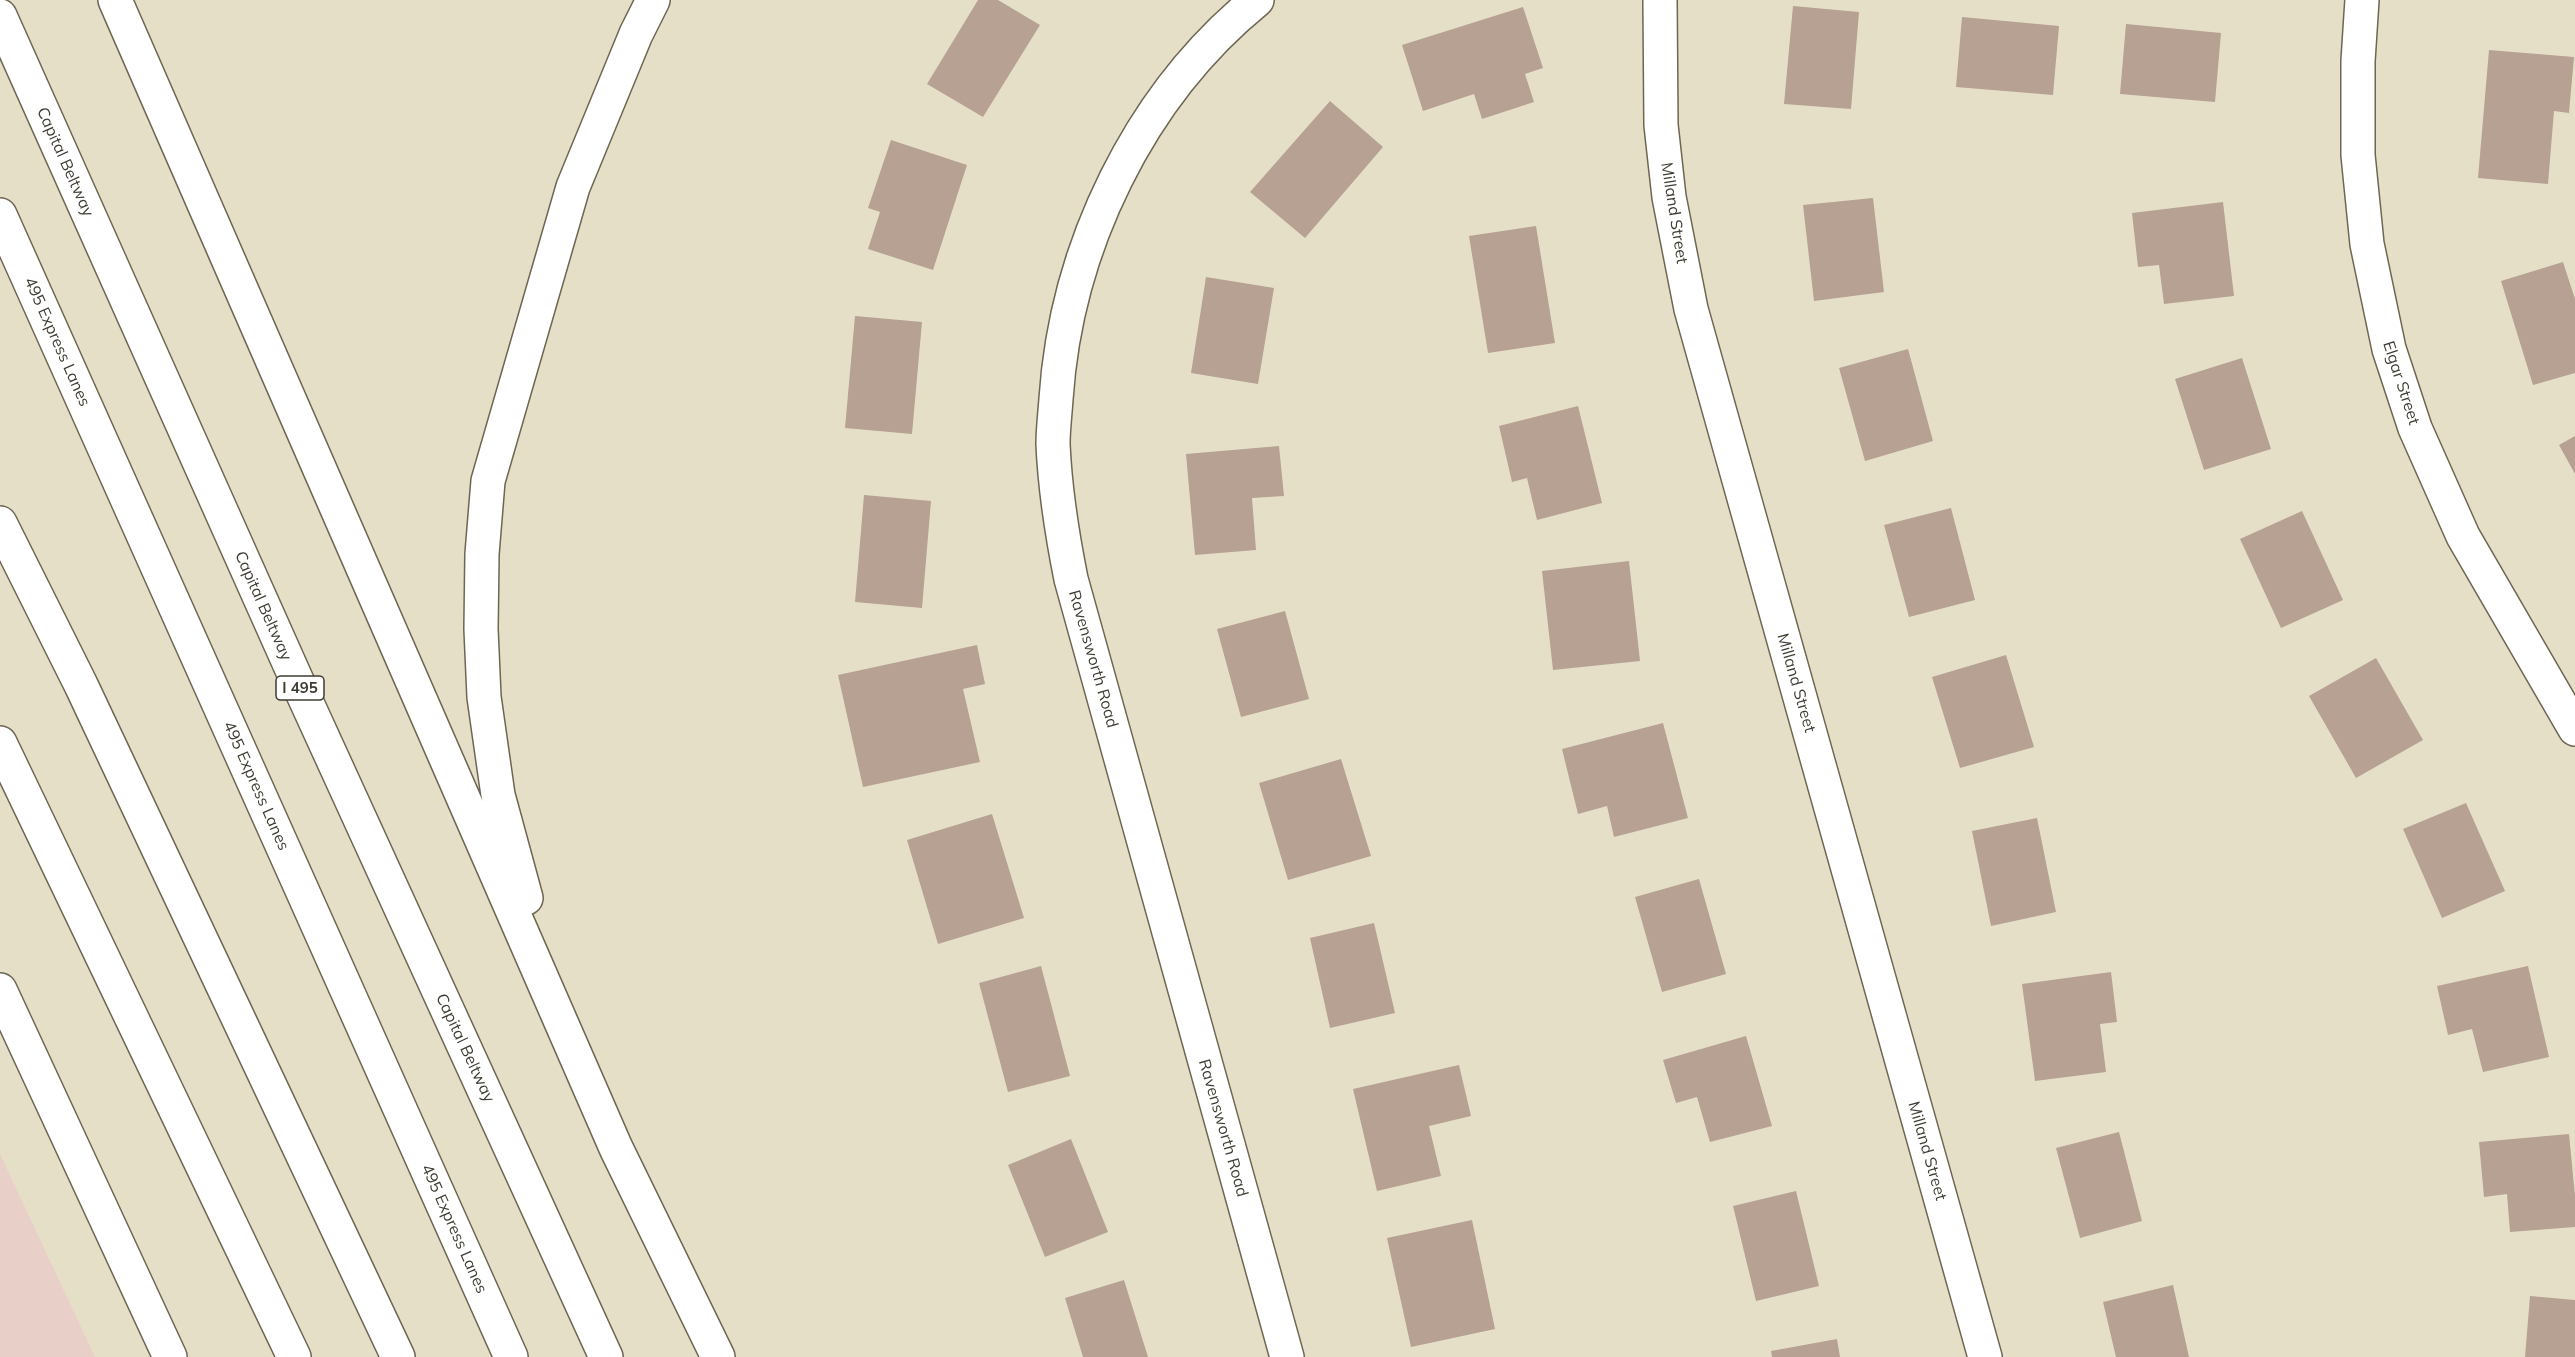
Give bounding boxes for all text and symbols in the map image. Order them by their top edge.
street label: Capital Beltway [32,104,98,220]
street label: Milland Street [1657,161,1691,265]
street label: 495 Express Lanes [20,274,94,410]
street label: Elgar Street [2378,339,2424,427]
street label: Capital Beltway [230,548,296,664]
street label: Ravensworth Road [1064,588,1122,730]
street label: Milland Street [1773,631,1819,735]
road number: I 495 [276,676,324,700]
street label: 495 Express Lanes [219,718,293,854]
street label: Capital Beltway [431,991,499,1105]
street label: Ravensworth Road [1194,1057,1252,1199]
street label: Milland Street [1904,1099,1950,1203]
street label: 495 Express Lanes [417,1161,491,1297]

